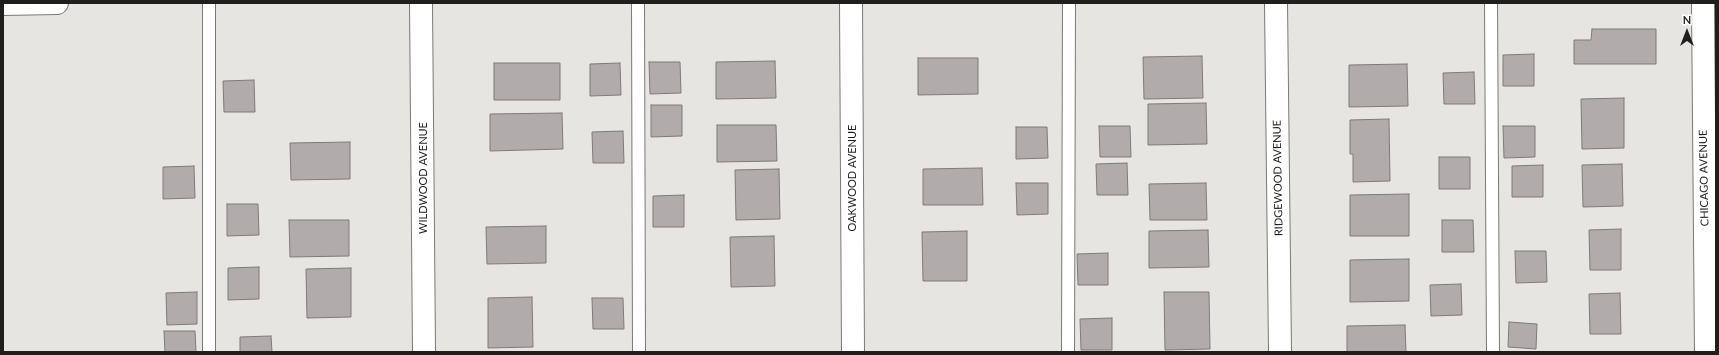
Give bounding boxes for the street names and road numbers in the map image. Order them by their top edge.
street label: RIDGEWOOD AVENUE [1270,120,1286,236]
street label: WILDWOOD AVENUE [416,122,430,234]
street label: OAKWOOD AVENUE [845,125,859,231]
street label: CHICAGO AVENUE [1697,130,1711,226]

